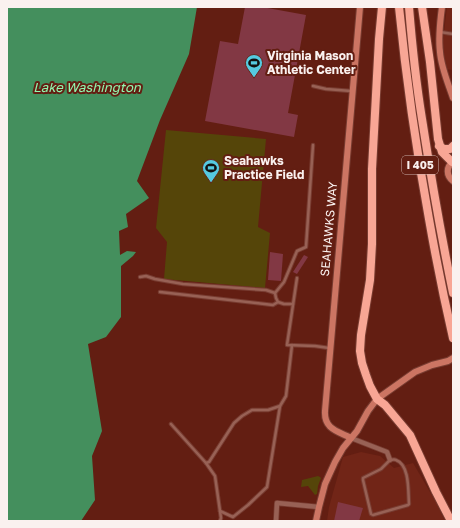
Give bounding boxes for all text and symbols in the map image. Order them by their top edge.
place label: Virginia Mason Athletic Center [267,48,356,77]
sports icon: Virginia Mason Athletic Center [244,53,264,78]
water label: Lake Washington [33,79,142,95]
place label: Seahawks Practice Field [224,153,304,182]
road number: I 405 [402,156,438,174]
sports icon: Seahawks Practice Field [201,158,221,183]
street label: SEAHAWKS WAY [317,181,340,277]

